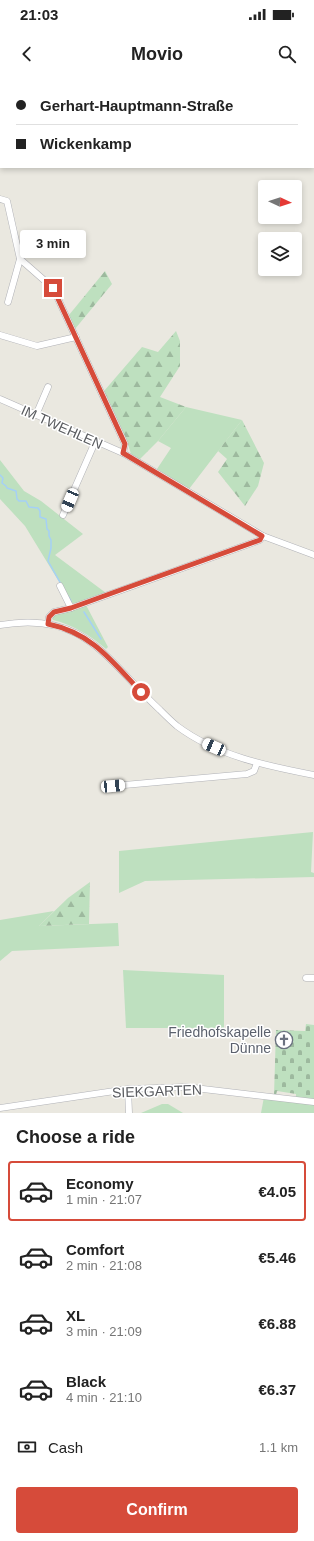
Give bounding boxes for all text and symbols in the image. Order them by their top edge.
text: 21:03 [20,6,58,23]
icon: back [16,43,38,65]
icon: search [276,43,298,65]
text: Movio [131,44,183,64]
text: Gerhart-Hauptmann-Straße [40,97,233,114]
text: Wickenkamp [40,135,132,152]
north arrow [258,180,302,224]
map controls [258,180,302,276]
callout: 3 min [20,230,86,258]
button: layers [258,232,302,276]
text: 3 min [36,236,70,251]
route end [44,279,62,297]
street label: IM TWEHLEN [19,402,105,452]
car [60,487,80,513]
route start [132,683,150,701]
car [201,737,227,757]
car [101,779,125,793]
place label: Friedhofskapelle Dünne [168,1024,271,1056]
church icon: Friedhofskapelle Dünne [274,1030,294,1050]
street label: SIEKGARTEN [112,1081,202,1101]
text: Choose a ride [16,1127,135,1147]
icon: car [18,1173,54,1209]
text: Economy [66,1175,134,1192]
text: €4.05 [258,1183,296,1200]
text: 1 min · 21:07 [66,1192,142,1207]
icon: car [18,1239,54,1275]
text: Comfort [66,1241,124,1258]
text: €5.46 [258,1249,296,1266]
text: 2 min · 21:08 [66,1258,142,1273]
icon: car [18,1305,54,1341]
text: XL [66,1307,85,1324]
text: €6.88 [258,1315,296,1332]
text: 3 min · 21:09 [66,1324,142,1339]
icon: car [18,1371,54,1407]
text: Black [66,1373,106,1390]
text: €6.37 [258,1381,296,1398]
text: 4 min · 21:10 [66,1390,142,1405]
icon: cash [16,1436,38,1458]
text: Cash [48,1439,83,1456]
text: 1.1 km [259,1440,298,1455]
button: Confirm [16,1487,298,1533]

